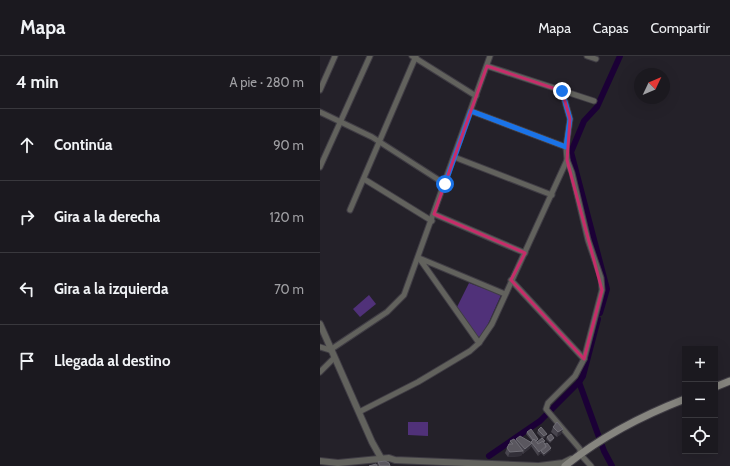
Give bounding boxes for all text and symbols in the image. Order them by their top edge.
text: Mapa [20,16,66,39]
text: Mapa [538,19,571,37]
text: Capas [593,19,629,37]
text: Compartir [651,19,710,37]
north arrow [634,68,670,104]
text: 4 min [16,72,59,92]
text: A pie · 280 m [229,74,304,90]
route end [553,82,571,100]
icon: ahead [16,134,38,156]
text: Continúa [54,136,112,154]
text: 90 m [273,137,304,153]
route start [436,175,454,193]
icon: right [16,206,38,228]
text: Gira a la derecha [54,208,160,226]
text: 120 m [270,209,304,225]
icon: left [16,278,38,300]
text: Gira a la izquierda [54,280,168,298]
text: 70 m [274,281,304,297]
map controls [682,346,718,454]
button: + [682,346,718,382]
icon: arrive [16,350,38,372]
text: Llegada al destino [54,352,170,370]
button: − [682,382,718,418]
button: locate [682,418,718,454]

